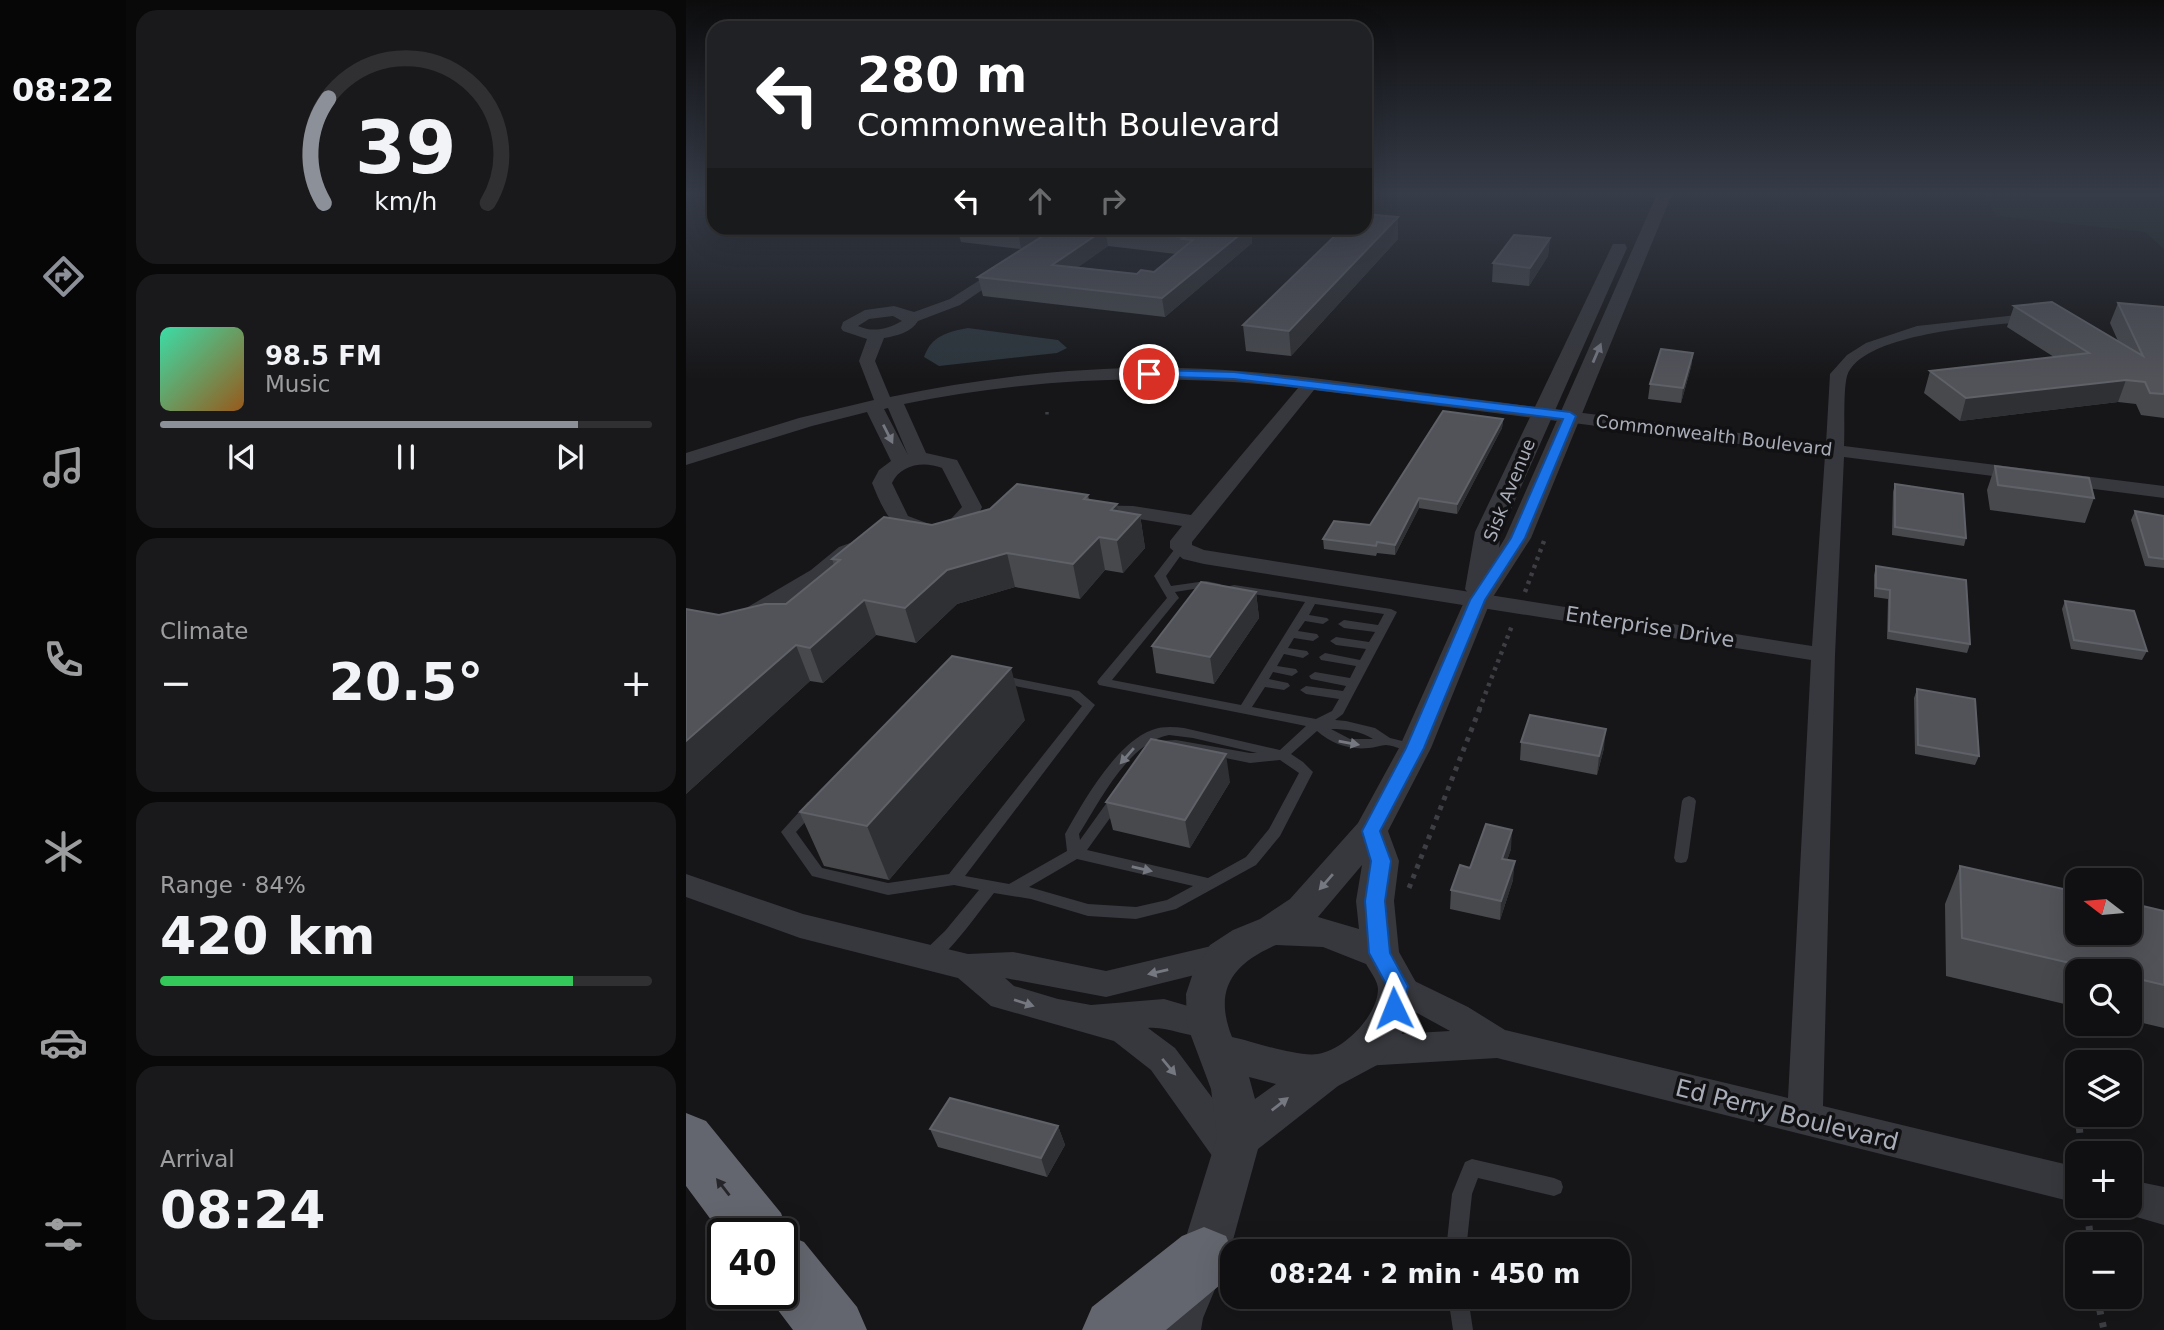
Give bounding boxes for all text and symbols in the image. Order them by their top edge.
text: 280 m [857,47,1027,104]
icon: left [742,49,833,140]
text: 08:22 [12,71,114,109]
text: 39 [355,105,457,190]
text: Commonwealth Boulevard [857,106,1280,144]
icon: left [948,182,986,220]
icon: ahead [1021,182,1059,220]
icon: right [1094,182,1132,220]
text: km/h [374,187,438,216]
icon: directions [39,252,88,301]
text: 98.5 FM [265,341,382,371]
one-way arrow [1591,342,1602,363]
pin [1119,344,1179,404]
icon: arrive [1130,355,1168,393]
text: Music [265,371,330,397]
street label: Commonwealth Boulevard [1595,410,1833,460]
one-way arrow [882,424,893,444]
street label: Sisk Avenue [1479,436,1539,544]
icon: previous [223,438,261,476]
icon: pause [387,438,425,476]
icon: next [551,438,589,476]
icon: music [39,443,88,492]
street label: Enterprise Drive [1564,602,1736,652]
text: Climate [160,618,249,644]
icon: phone [39,635,88,684]
text: 20.5° [329,652,483,712]
text: − [160,661,192,705]
text: + [620,661,652,705]
one-way arrow [1338,738,1360,749]
one-way arrow [1119,747,1135,765]
icon: climate [39,827,88,876]
one-way arrow [1131,863,1153,874]
north arrow [2065,868,2142,945]
map controls [2065,868,2142,1309]
text: Range · 84% [160,872,306,898]
one-way arrow [1318,873,1334,891]
text: 420 km [160,906,375,966]
button: search [2065,959,2142,1036]
one-way arrow [1147,967,1169,978]
position arrow [1357,971,1431,1045]
one-way arrow [1014,998,1035,1008]
icon: car [39,1018,88,1067]
button: layers [2065,1050,2142,1127]
one-way arrow [1161,1058,1176,1075]
street label: Ed Perry Boulevard [1673,1074,1901,1156]
one-way arrow [1271,1097,1289,1112]
button: + [2065,1141,2142,1218]
text: Arrival [160,1146,235,1172]
one-way arrow [715,1178,730,1196]
text: 08:24 [160,1180,326,1240]
icon: filters [39,1210,88,1259]
speed limit sign: 40 [707,1218,798,1309]
button: − [2065,1232,2142,1309]
text: 08:24 · 2 min · 450 m [1270,1259,1580,1289]

